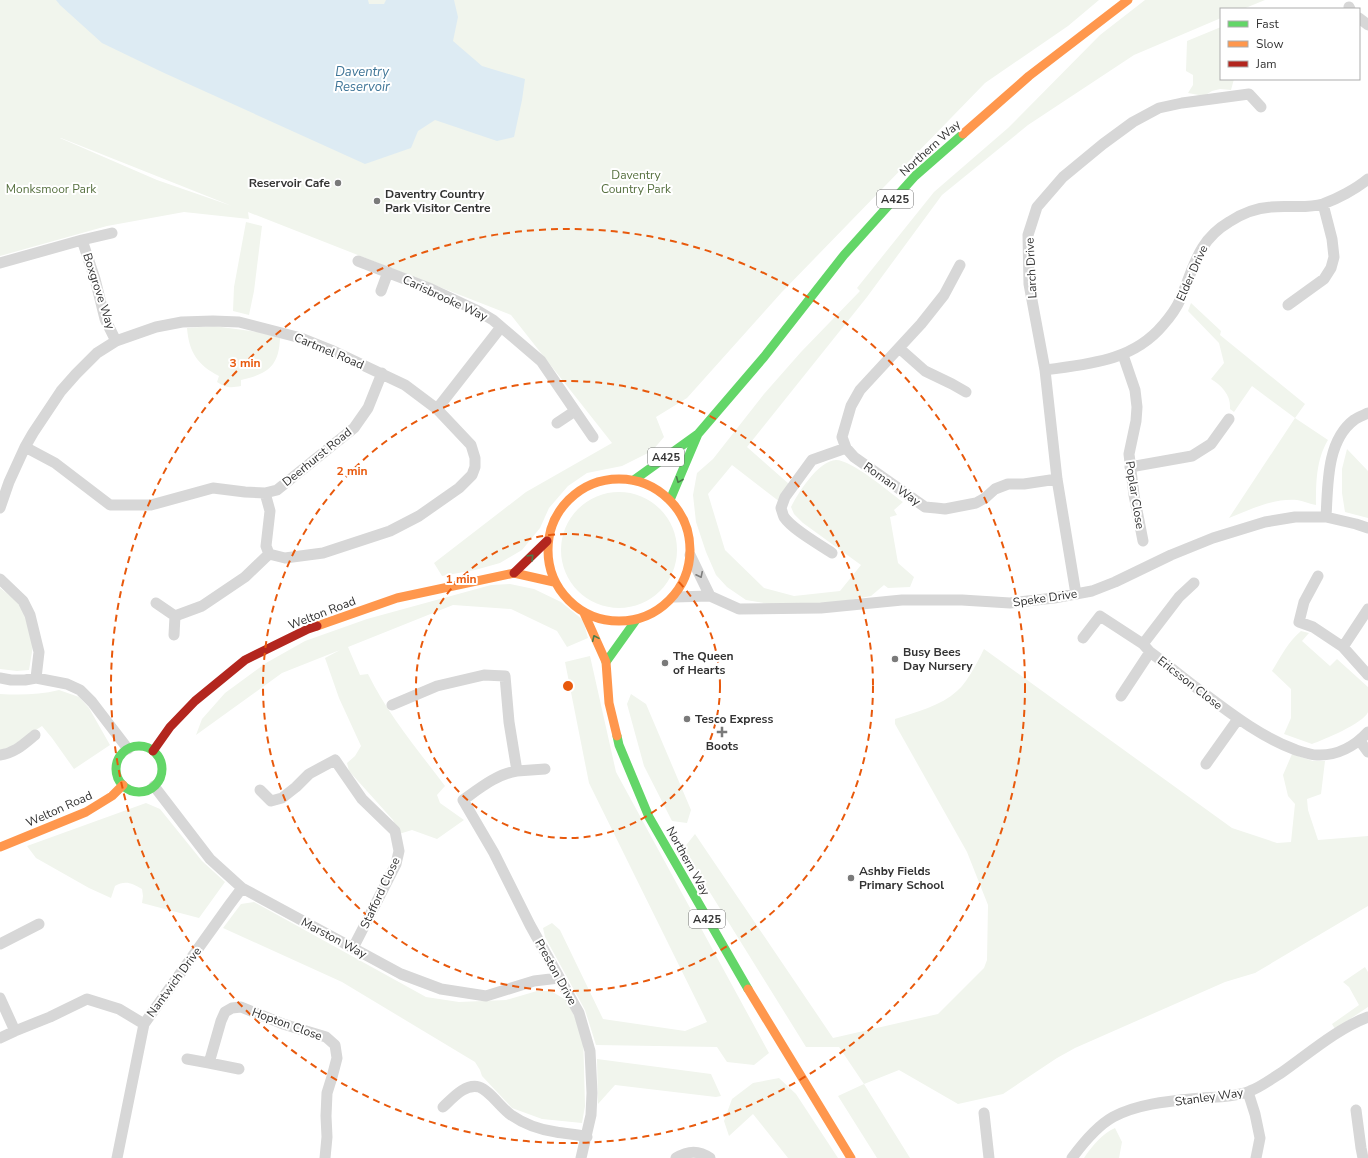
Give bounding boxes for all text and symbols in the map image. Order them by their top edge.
legend [1220,8,1360,80]
text: Fast [1256,16,1279,32]
text: Slow [1256,36,1284,52]
text: Jam [1255,56,1277,72]
water label: Daventry Reservoir [334,63,390,96]
street label: Northern Way [896,116,964,180]
park label: Daventry Country Park [601,167,672,197]
place label: Reservoir Cafe [249,175,330,191]
marker: Reservoir Cafe [333,178,343,188]
park label: Monksmoor Park [6,181,97,197]
place label: Daventry Country Park Visitor Centre [385,186,491,216]
road number: A425 [877,190,913,208]
marker: Daventry Country Park Visitor Centre [372,196,382,206]
street label: Larch Drive [1021,237,1041,299]
street label: Elder Drive [1173,242,1211,304]
street label: Boxgrove Way [79,251,119,332]
street label: Carisbrooke Way [400,271,491,325]
street label: Cartmel Road [292,329,366,373]
text: 3 min [229,355,261,371]
street label: Deerhurst Road [279,424,355,490]
road number: A425 [648,448,684,466]
street label: Roman Way [860,458,924,510]
street label: Poplar Close [1122,460,1148,530]
text: 2 min [336,463,368,479]
one-way arrow [675,477,683,484]
one-way arrow [526,554,534,562]
text: 1 min [445,571,477,587]
one-way arrow [695,571,703,579]
street label: Speke Drive [1012,586,1078,610]
street label: Welton Road [286,593,358,633]
one-way arrow [592,634,600,642]
place label: Busy Bees Day Nursery [903,644,973,674]
place label: The Queen of Hearts [673,648,734,678]
street label: Ericsson Close [1154,653,1226,713]
marker: Busy Bees Day Nursery [890,654,900,664]
marker: The Queen of Hearts [660,658,670,668]
centre of rings [561,679,575,693]
place label: Tesco Express [695,711,773,727]
marker: Tesco Express [682,714,692,724]
marker: Boots [717,727,727,737]
place label: Boots [706,738,738,754]
street label: Welton Road [23,787,95,831]
street label: Northern Way [662,824,714,899]
street label: Stafford Close [356,855,404,931]
place label: Ashby Fields Primary School [859,863,944,893]
marker: Ashby Fields Primary School [846,873,856,883]
road number: A425 [689,910,725,928]
street label: Marston Way [298,914,370,962]
street label: Preston Drive [531,936,581,1008]
street label: Nantwich Drive [143,944,205,1020]
street label: Hopton Close [250,1004,324,1044]
street label: Stanley Way [1174,1084,1245,1110]

